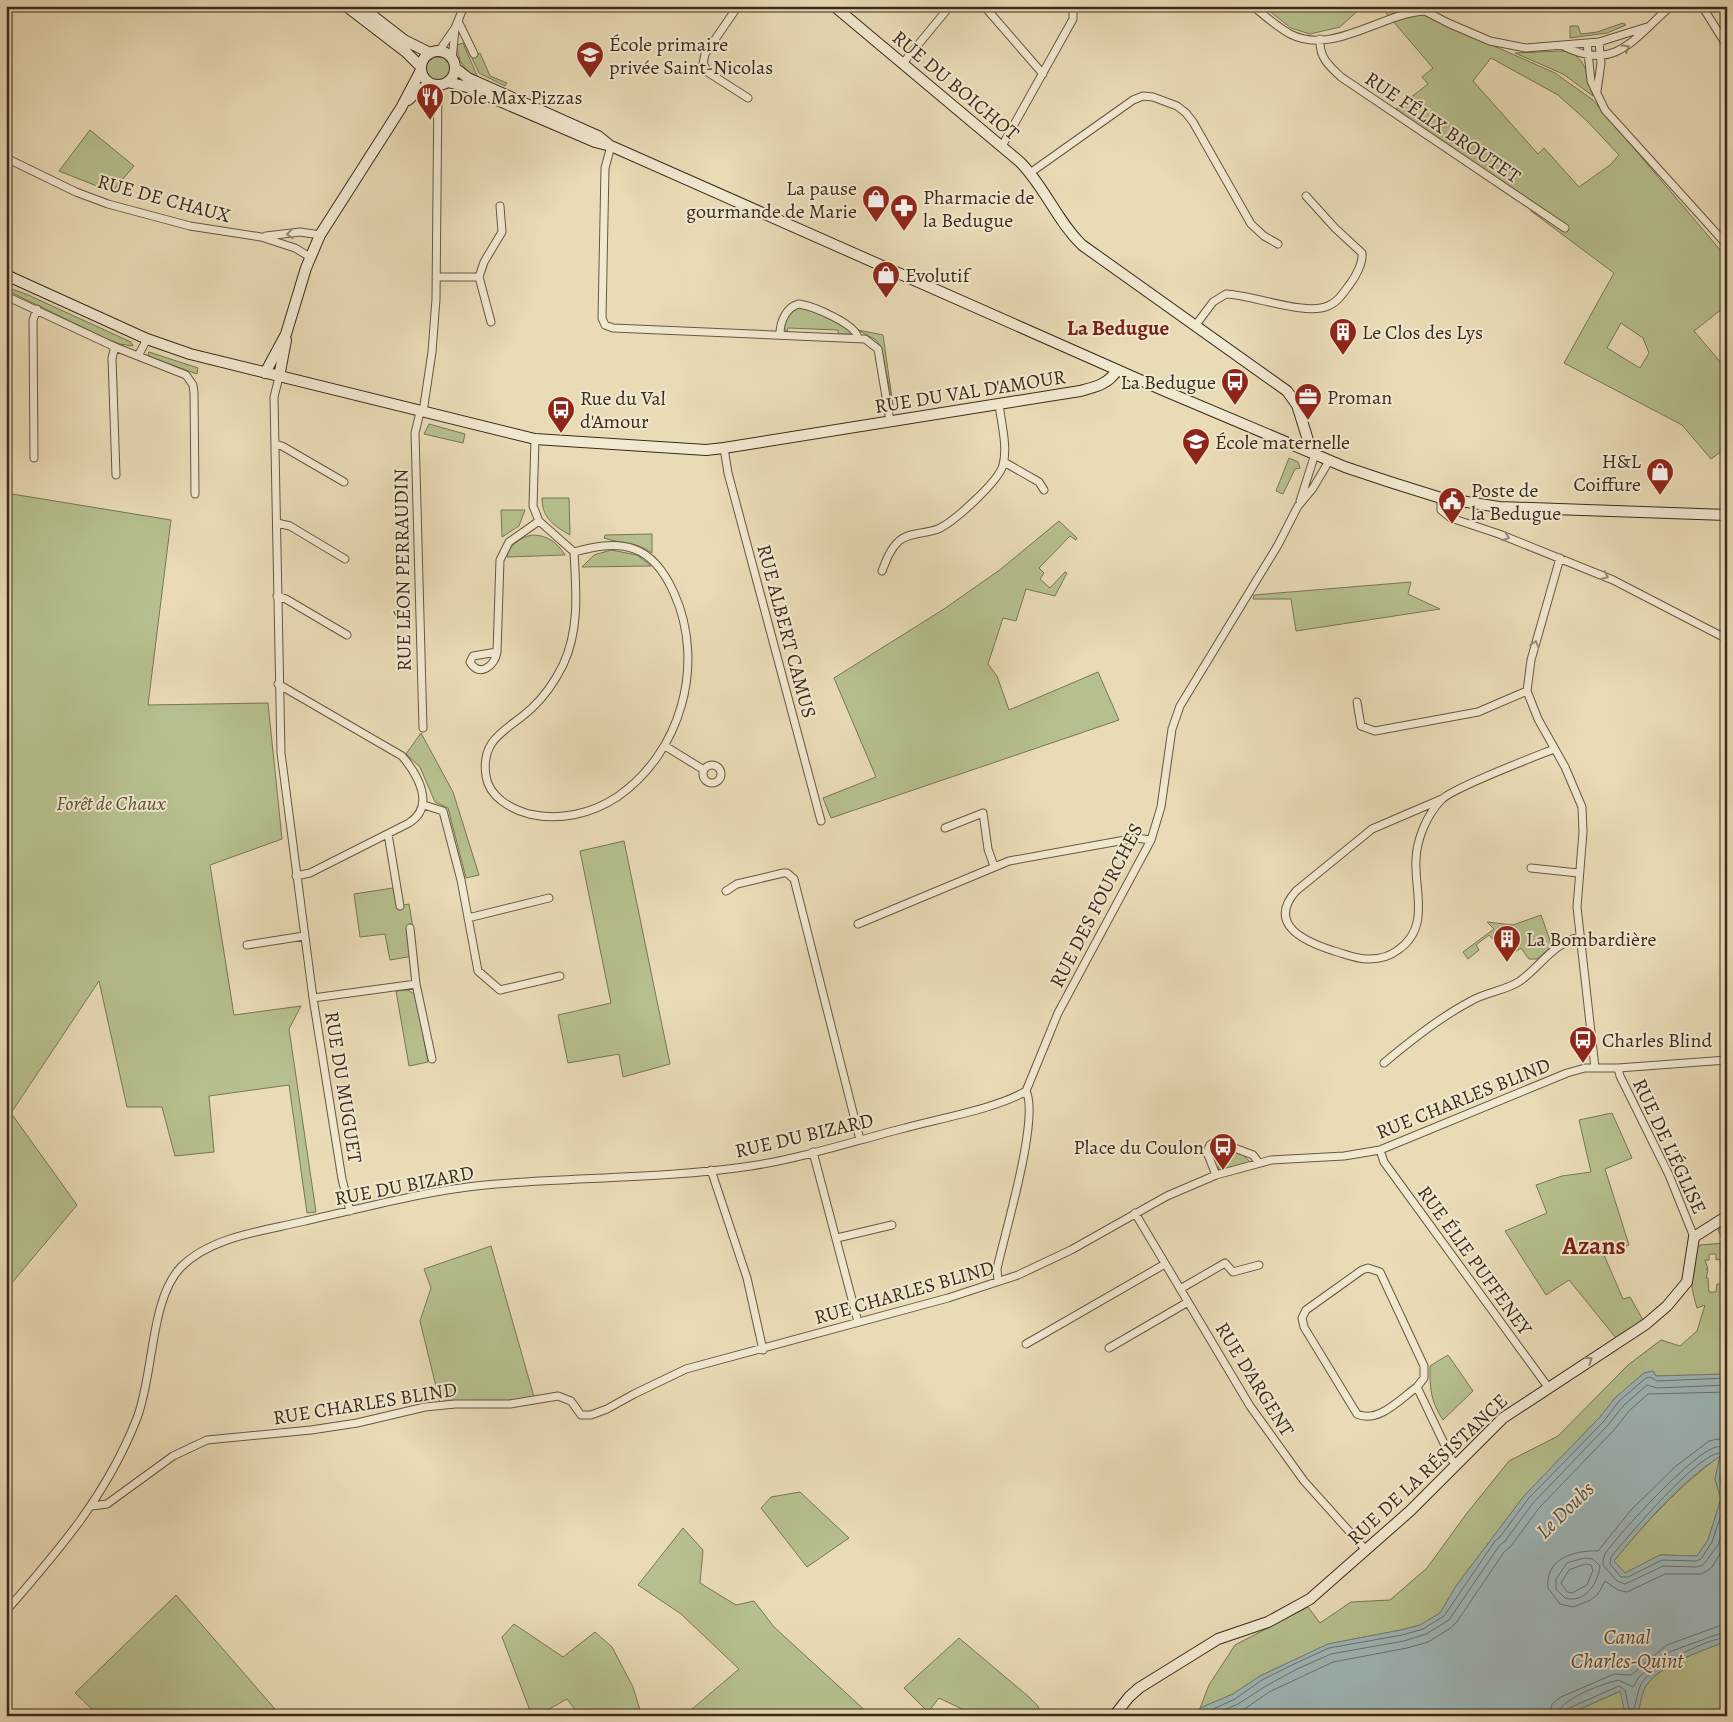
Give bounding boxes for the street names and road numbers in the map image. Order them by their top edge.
street label: RUE DU BOICHOT [886,24,1025,147]
street label: RUE FÉLIX BROUTET [1360,65,1526,190]
street label: RUE DE CHAUX [94,168,234,229]
street label: RUE DU VAL D'AMOUR [873,363,1068,420]
street label: RUE LÉON PERRAUDIN [387,468,418,672]
street label: RUE ALBERT CAMUS [750,541,823,721]
street label: RUE DES FOURCHES [1043,818,1150,992]
street label: RUE DU MUGUET [318,1009,369,1165]
street label: RUE CHARLES BLIND [1372,1051,1554,1146]
street label: RUE DE L'ÉGLISE [1626,1074,1713,1218]
street label: RUE DU BIZARD [732,1106,876,1165]
street label: RUE DU BIZARD [332,1159,476,1212]
street label: RUE ÉLIE PUFFENEY [1411,1180,1539,1342]
street label: RUE CHARLES BLIND [811,1254,997,1331]
street label: RUE D'ARGENT [1209,1317,1300,1442]
street label: RUE CHARLES BLIND [271,1376,459,1431]
street label: RUE DE LA RÉSISTANCE [1341,1388,1514,1551]

